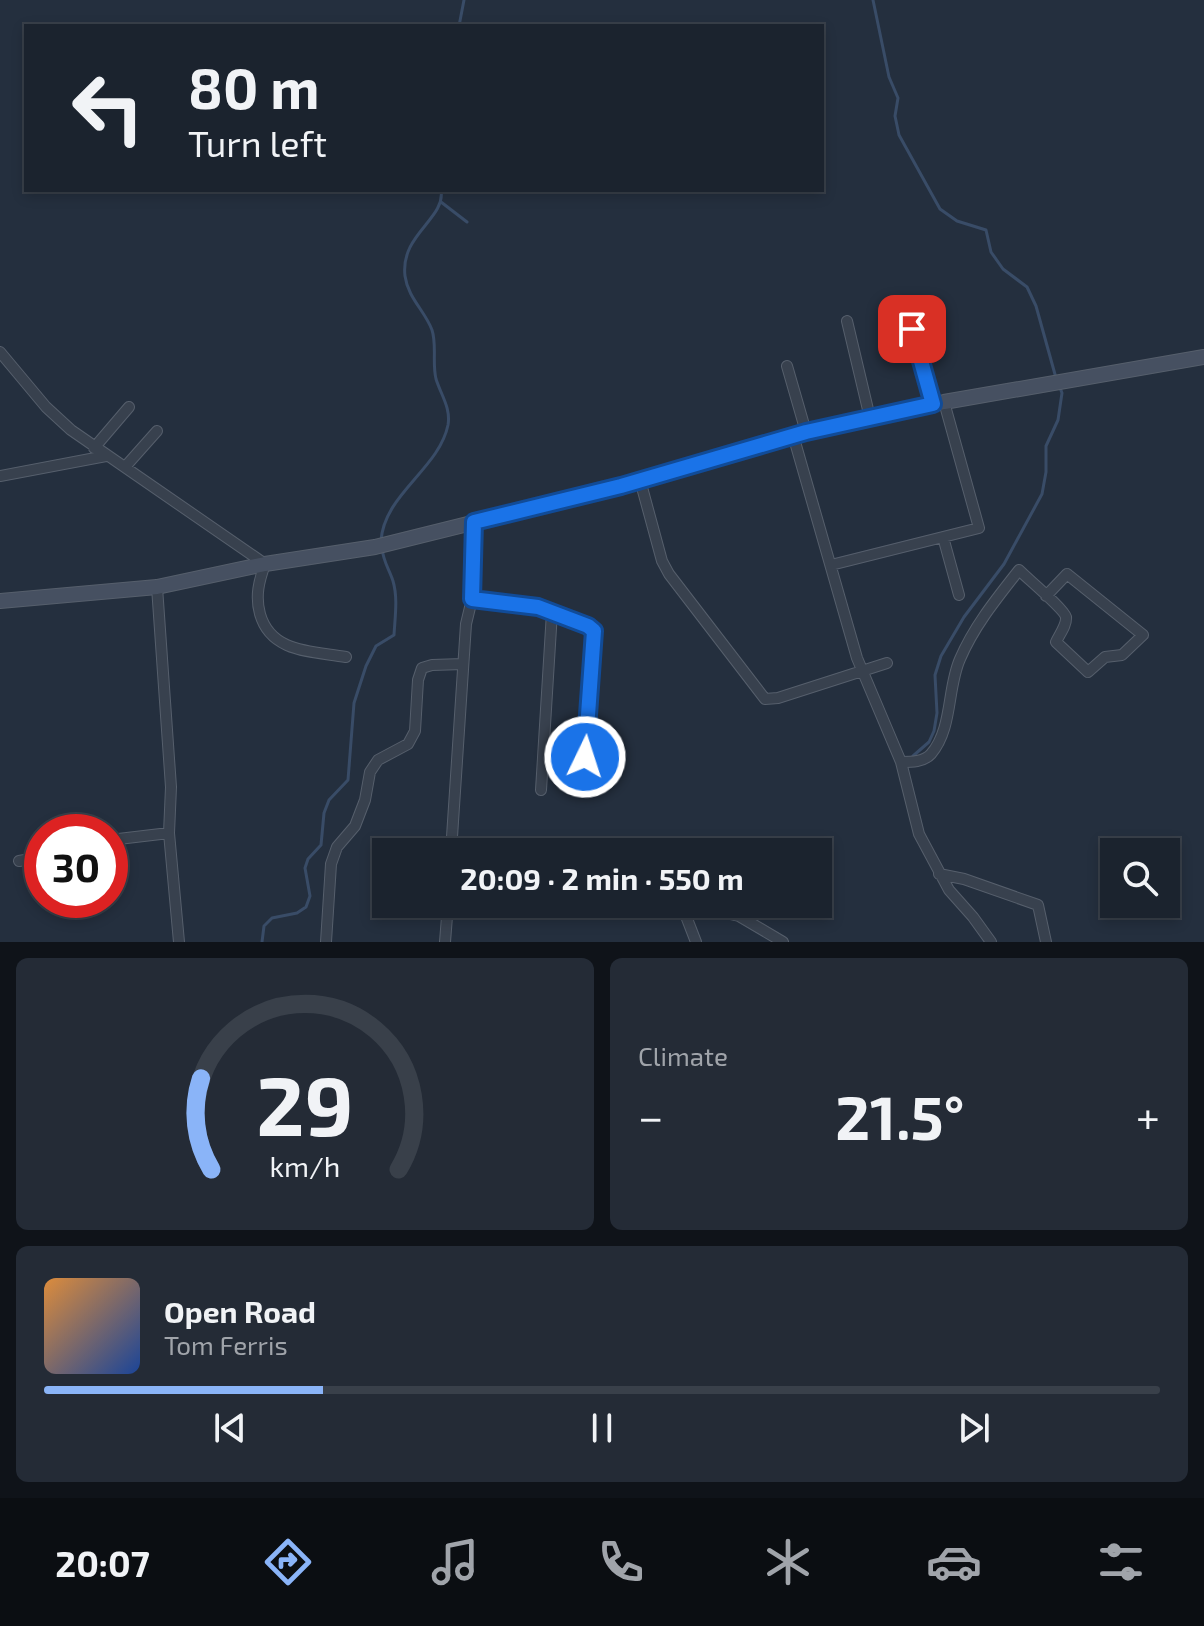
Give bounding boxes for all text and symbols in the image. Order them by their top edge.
text: 80 m [188,53,320,120]
icon: left [56,56,160,160]
text: Turn left [188,121,327,164]
pin [878,295,946,363]
icon: arrive [890,307,934,351]
position arrow [543,715,627,799]
speed limit sign: 30 [24,814,128,918]
map controls [1100,838,1180,918]
button: search [1100,838,1180,918]
text: 20:09 · 2 min · 550 m [460,860,744,896]
text: Climate [638,1040,728,1071]
text: 29 [256,1053,354,1153]
text: 21.5° [835,1080,964,1152]
text: − [638,1089,664,1142]
text: + [1136,1089,1160,1142]
text: km/h [270,1148,340,1183]
text: Open Road [164,1293,316,1329]
text: Tom Ferris [164,1329,288,1360]
icon: previous [208,1406,252,1450]
icon: pause [580,1406,624,1450]
icon: next [952,1406,996,1450]
icon: directions [260,1534,316,1590]
icon: music [427,1534,483,1590]
icon: phone [593,1534,649,1590]
icon: climate [760,1534,816,1590]
icon: car [926,1534,982,1590]
icon: filters [1093,1534,1149,1590]
text: 20:07 [55,1541,150,1584]

